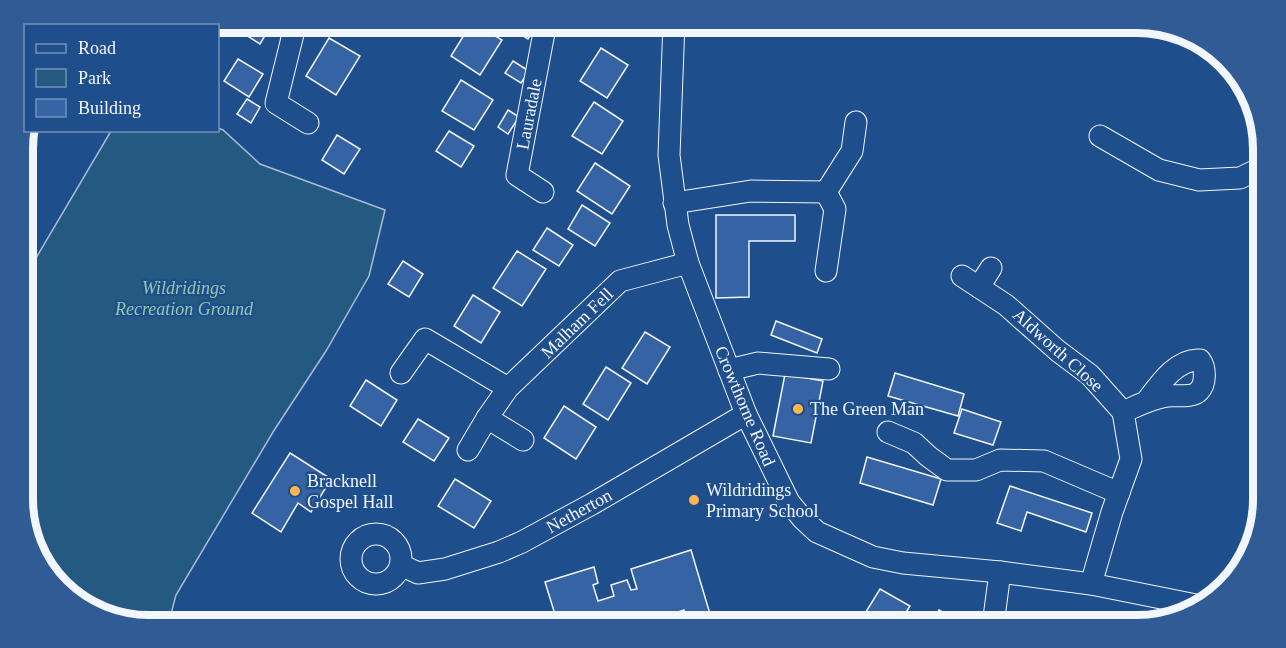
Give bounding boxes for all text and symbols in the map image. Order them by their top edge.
legend [24,24,219,132]
text: Road [78,38,116,58]
text: Park [78,68,111,88]
street label: Lauradale [512,77,546,151]
text: Building [78,98,141,118]
park label: Wildridings Recreation Ground [114,278,254,319]
street label: Malham Fell [537,284,617,362]
street label: Aldworth Close [1009,304,1107,396]
street label: Crowthorne Road [711,343,779,469]
place label: The Green Man [810,399,924,419]
marker: The Green Man [791,402,805,416]
place label: Bracknell Gospel Hall [307,471,393,512]
place label: Wildridings Primary School [706,480,819,521]
marker: Bracknell Gospel Hall [288,484,302,498]
street label: Netherton [543,485,615,537]
marker: Wildridings Primary School [687,493,701,507]

